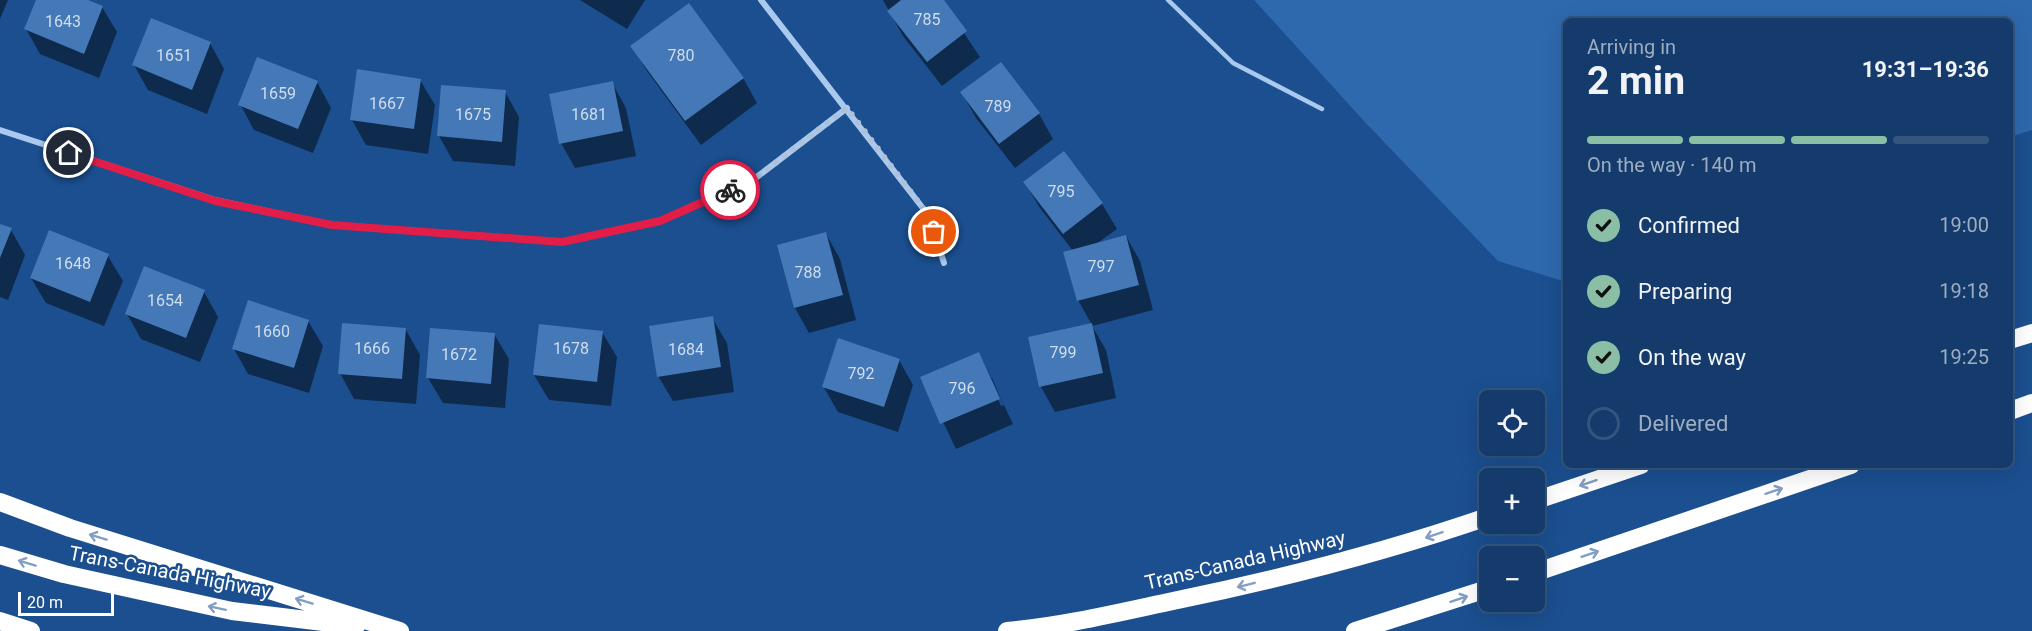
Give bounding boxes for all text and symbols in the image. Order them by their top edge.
house number: 785 [914,10,940,29]
house number: 1643 [45,12,81,31]
text: Arriving in [1587,35,1676,59]
house number: 1651 [156,46,192,65]
house number: 780 [668,46,694,65]
text: 19:31–19:36 [1862,57,1989,82]
text: 2 min [1587,58,1685,104]
house number: 1659 [260,84,296,103]
house number: 1667 [369,94,405,113]
house number: 789 [985,97,1011,116]
house number: 1675 [455,105,491,124]
house number: 1681 [571,105,607,124]
pin [43,127,94,178]
icon: home [52,136,85,169]
text: On the way · 140 m [1587,153,1756,177]
courier [700,160,760,220]
icon: bike [714,174,747,207]
house number: 795 [1048,182,1074,201]
pin [908,206,959,257]
icon: check [1587,209,1620,242]
text: Confirmed [1638,213,1740,238]
text: 19:00 [1939,213,1989,237]
icon: bag [917,215,950,248]
house number: 1648 [55,254,91,273]
house number: 797 [1088,257,1114,276]
house number: 788 [795,263,821,282]
icon: check [1587,275,1620,308]
text: Preparing [1638,279,1732,304]
text: 19:18 [1939,279,1989,303]
house number: 1654 [147,291,183,310]
house number: 1660 [254,322,290,341]
house number: 1666 [354,339,390,358]
house number: 1678 [553,339,589,358]
house number: 1684 [668,340,704,359]
icon: check [1587,341,1620,374]
house number: 799 [1050,343,1076,362]
house number: 1672 [441,345,477,364]
text: On the way [1638,345,1746,370]
text: 19:25 [1939,345,1989,369]
house number: 792 [848,364,874,383]
house number: 796 [949,379,975,398]
map controls [1479,390,1545,612]
button: locate [1479,390,1545,456]
text: Delivered [1638,411,1728,436]
button: + [1479,468,1545,534]
one-way arrow [1579,478,1598,489]
one-way arrow [1764,485,1783,496]
street label: Trans-Canada Highway [1142,525,1348,595]
one-way arrow [88,530,107,541]
one-way arrow [1425,531,1444,542]
street label: Trans-Canada Highway [67,541,273,603]
button: − [1479,546,1545,612]
one-way arrow [1580,548,1599,559]
one-way arrow [18,557,37,568]
one-way arrow [1237,580,1256,592]
scale bar [18,589,114,616]
one-way arrow [1449,592,1468,603]
text: 20 m [27,593,63,612]
one-way arrow [295,595,314,606]
one-way arrow [207,602,227,613]

